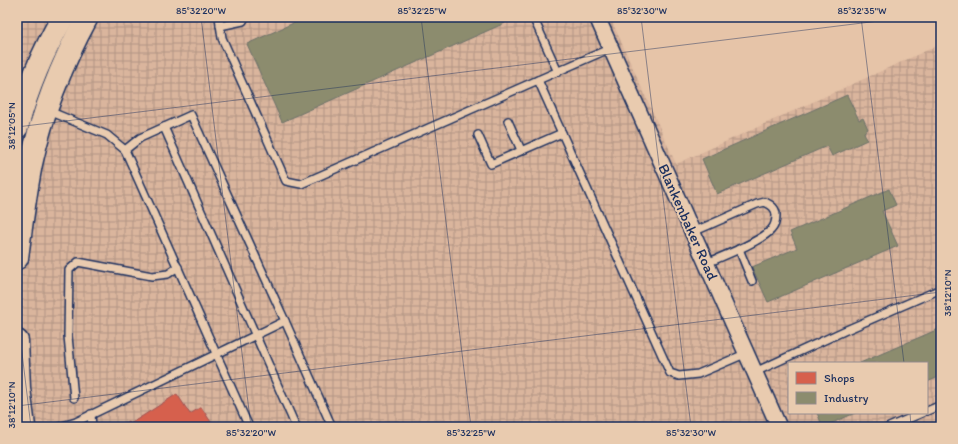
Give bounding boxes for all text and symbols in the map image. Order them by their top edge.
text: 85°32'20"W [176,4,226,17]
text: 85°32'25"W [398,4,447,17]
text: 85°32'30"W [617,4,667,17]
text: 85°32'35"W [837,4,887,17]
text: 38°12'05"N [5,102,18,150]
street label: Blankenbaker Road [654,161,722,283]
text: 38°12'10"N [941,269,954,316]
legend [788,362,928,414]
text: Shops [824,371,855,385]
text: 38°12'10"N [5,381,18,428]
text: Industry [824,391,869,405]
text: 85°32'20"W [226,426,276,439]
text: 85°32'25"W [447,426,496,439]
text: 85°32'30"W [666,426,716,439]

